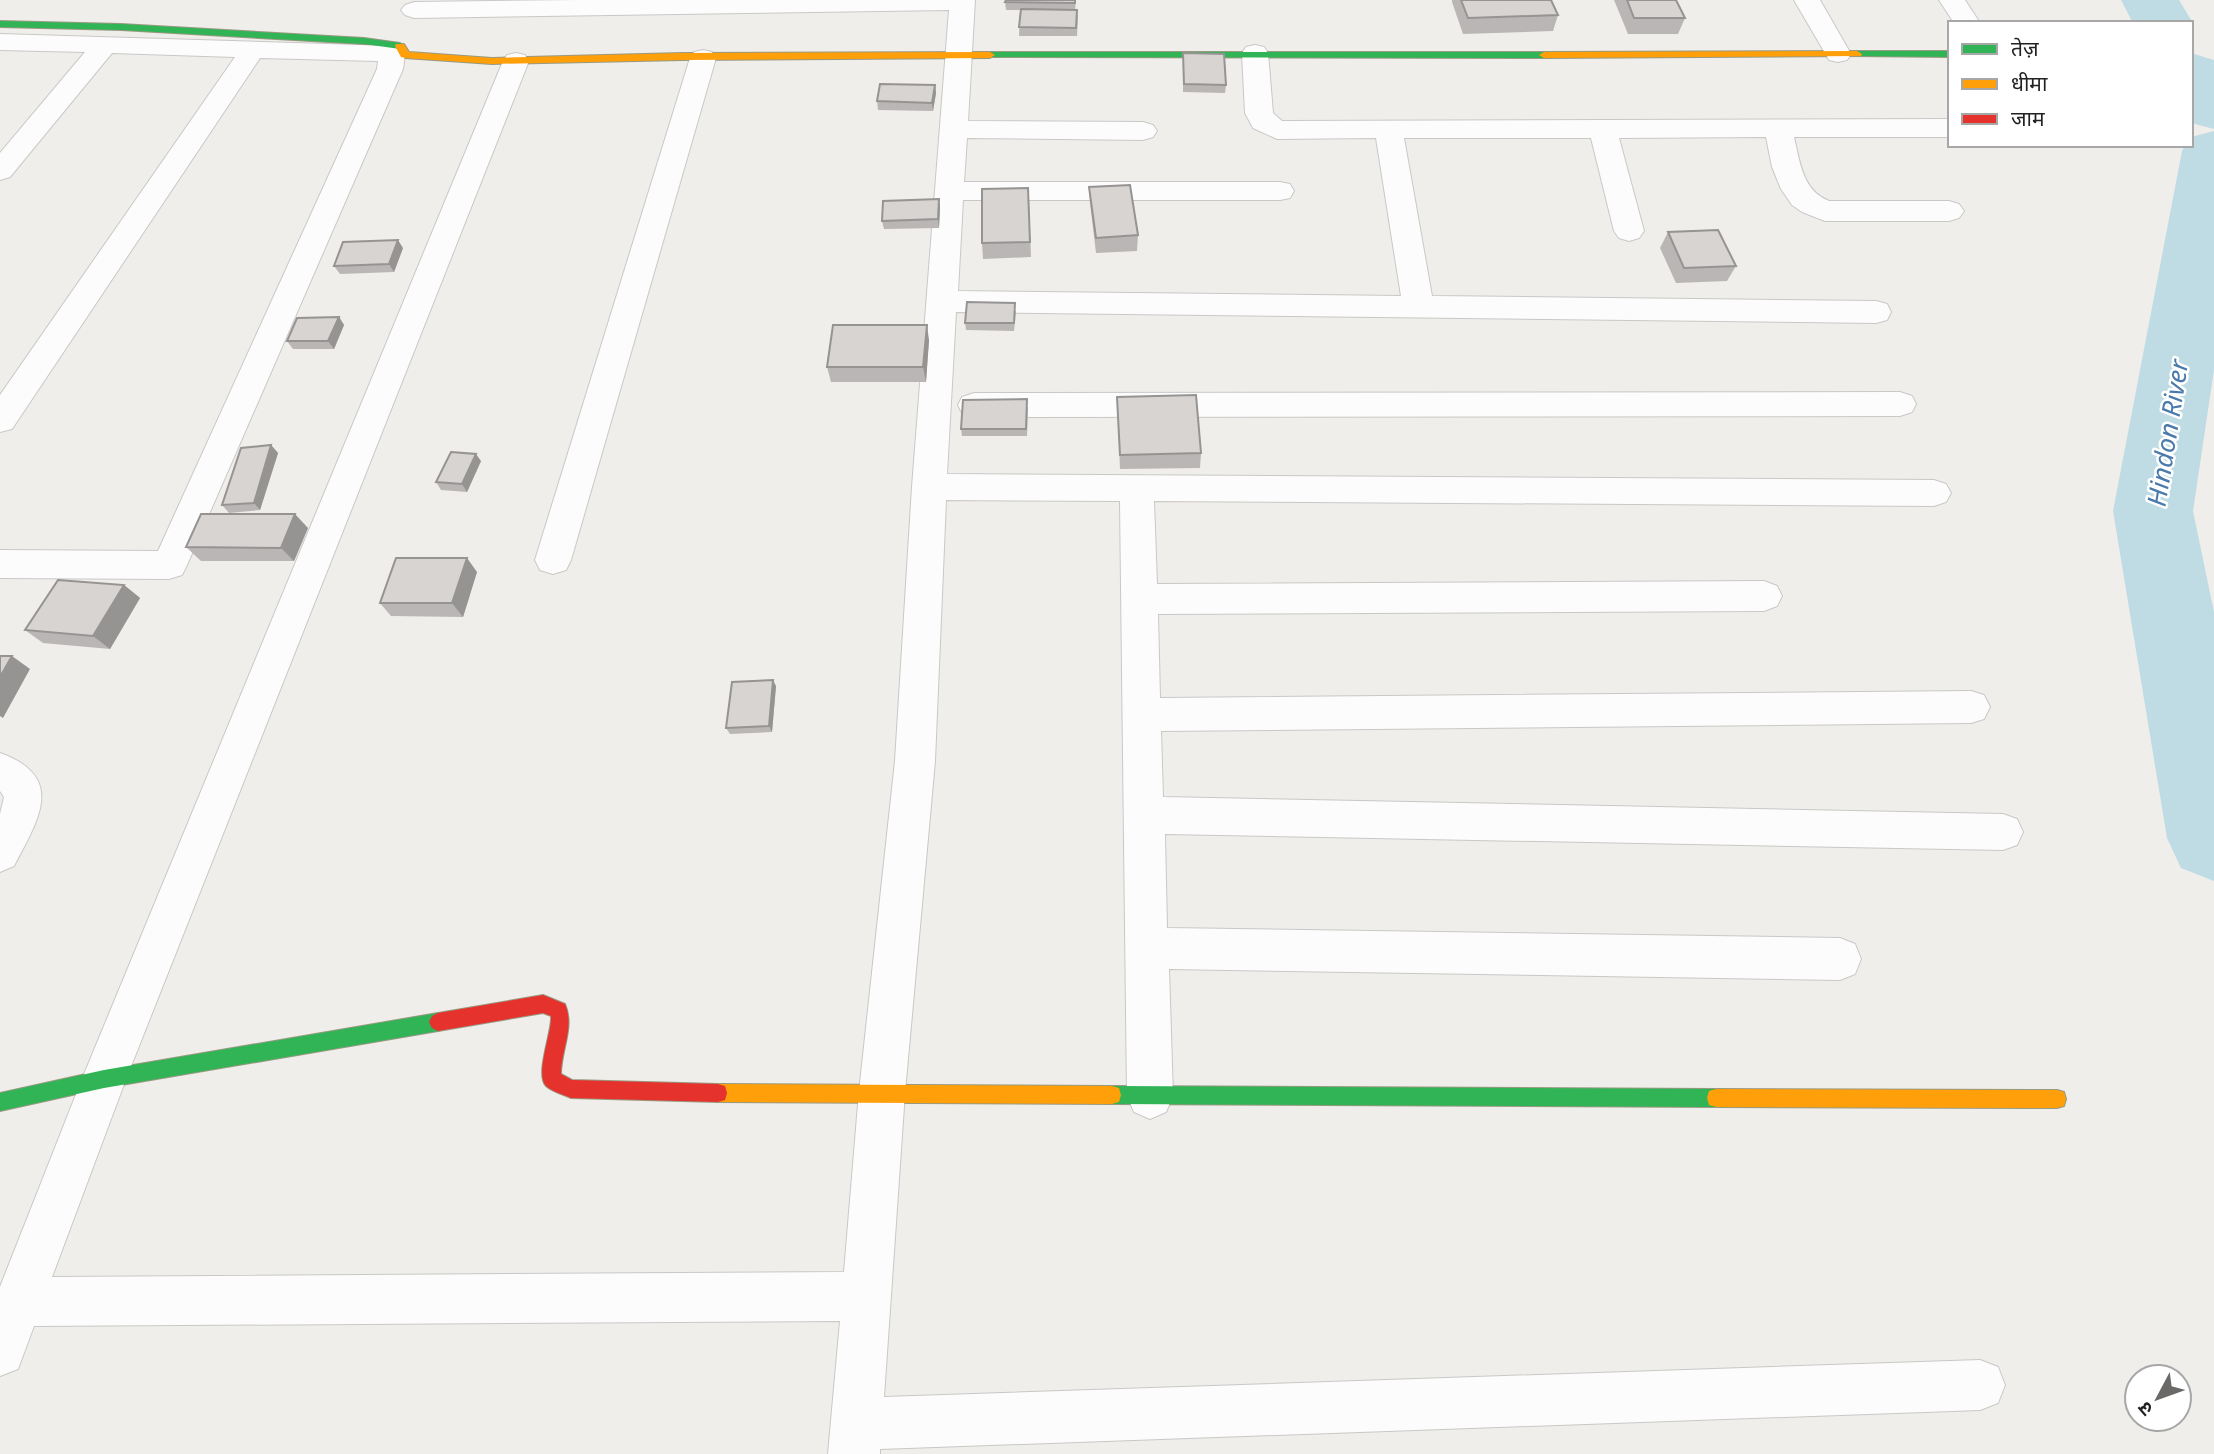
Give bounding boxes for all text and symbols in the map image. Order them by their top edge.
legend [1948,21,2193,147]
text: तेज़ [2011,34,2039,62]
text: धीमा [2011,69,2048,97]
text: जाम [2011,104,2045,132]
water label: Hindon River [2138,355,2197,509]
north arrow [2123,1363,2193,1433]
text: उ [2131,1396,2159,1422]

